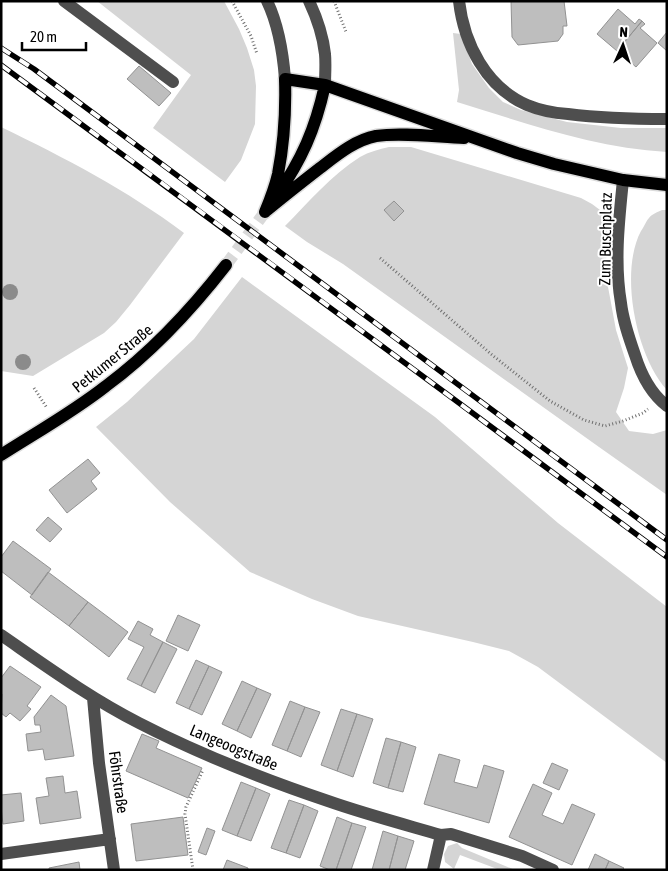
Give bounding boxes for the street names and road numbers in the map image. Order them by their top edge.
street label: Zum Buschplatz [595,192,616,286]
street label: Petkumer Straße [68,320,156,396]
street label: Langeoogstraße [187,720,281,775]
street label: Föhrstraße [106,750,132,814]

